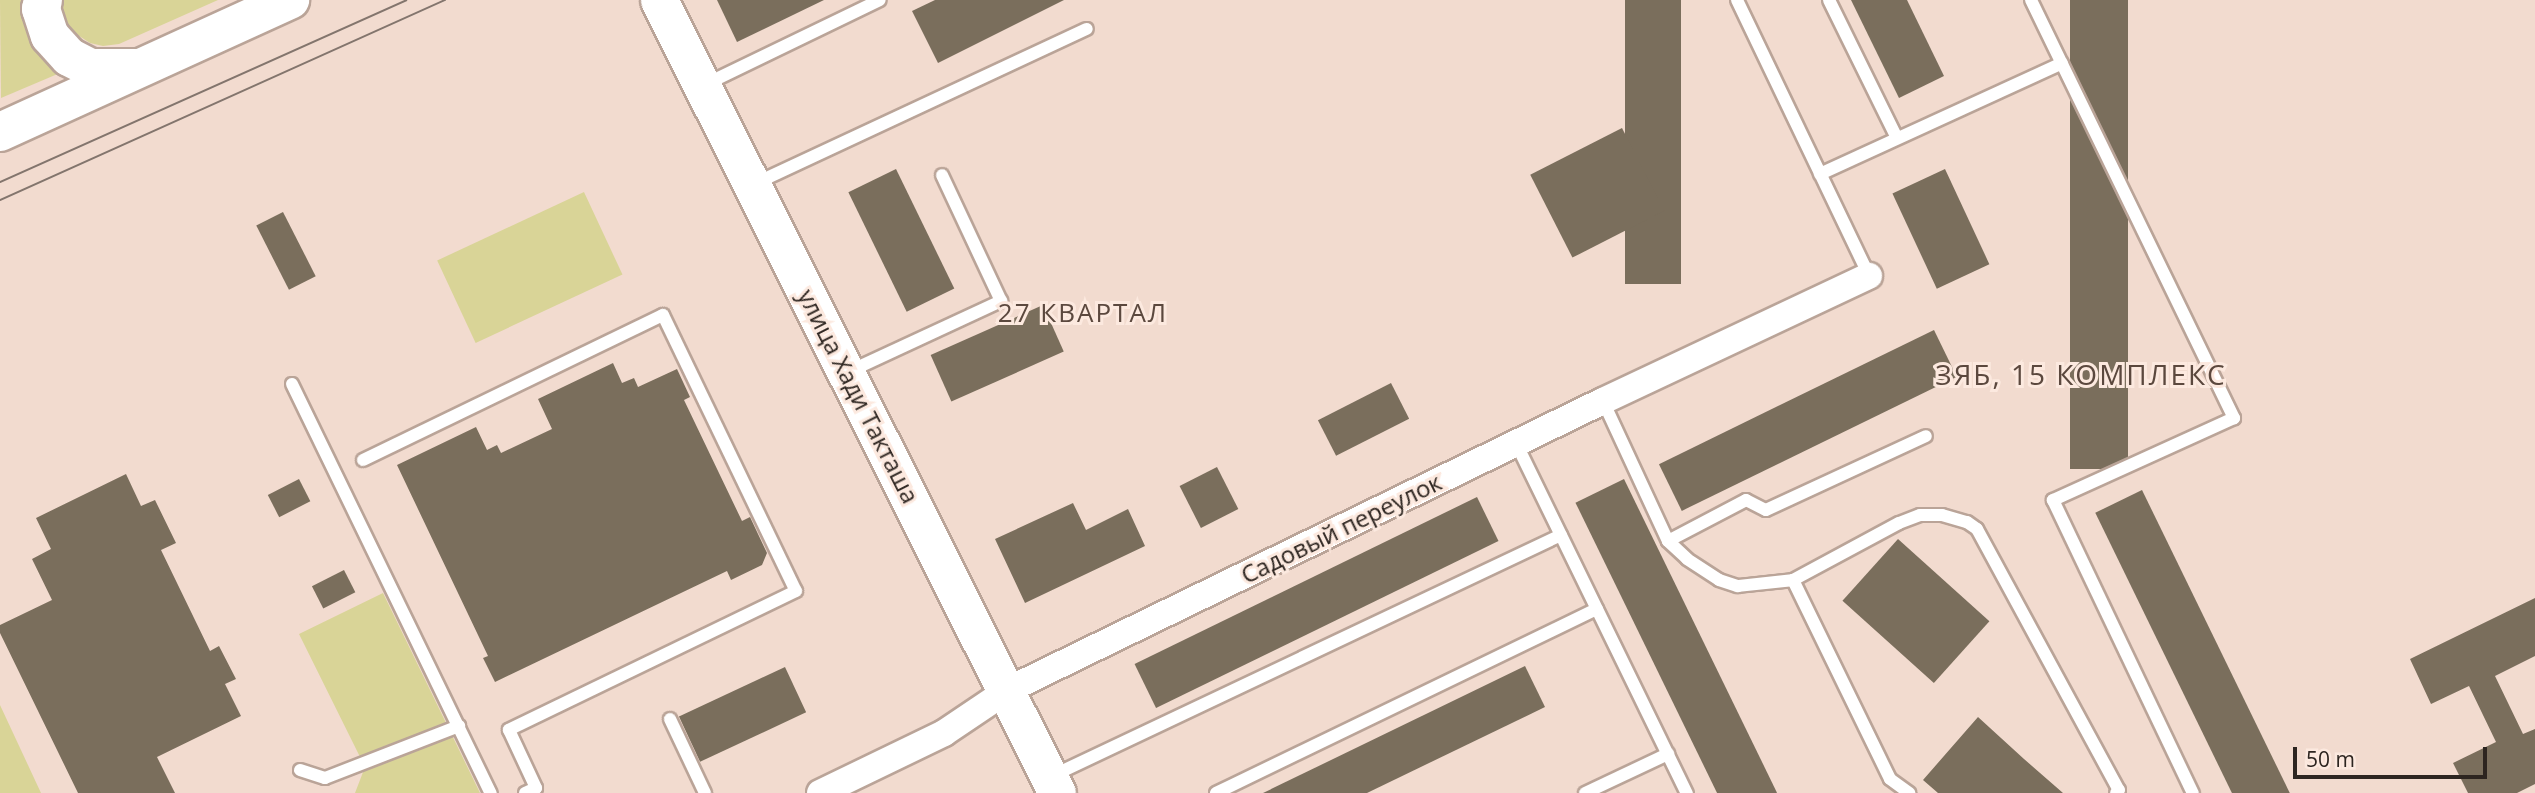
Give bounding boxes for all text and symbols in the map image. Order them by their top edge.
street label: улица Хади Такташа [793,284,925,508]
district label: 27 КВАРТАЛ [999,297,1167,329]
district label: ЗЯБ, 15 КОМПЛЕКС [1937,357,2225,391]
street label: Садовый переулок [1236,467,1446,589]
scale bar [2297,734,2491,778]
text: 50 m [2306,745,2355,773]

